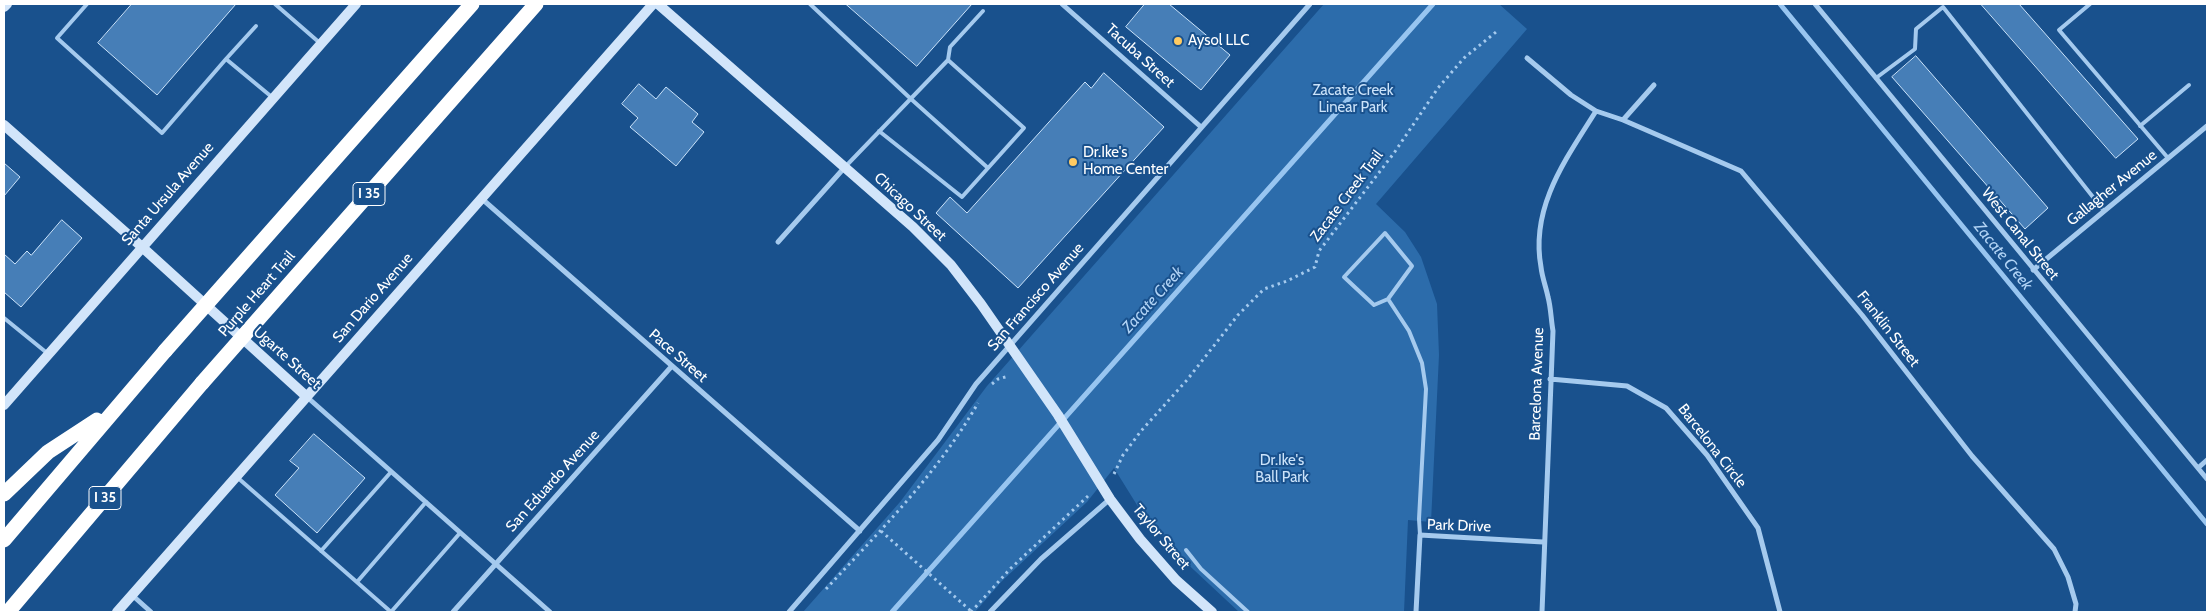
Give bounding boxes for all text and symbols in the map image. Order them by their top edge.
street label: Tacuba Street [1102,20,1178,92]
place label: Aysol LLC [1188,32,1249,50]
marker: Aysol LLC [1172,35,1184,47]
park label: Zacate Creek Linear Park [1313,82,1393,117]
street label: Santa Ursula Avenue [118,139,218,249]
place label: Dr.Ike's Home Center [1083,144,1168,179]
street label: Gallagher Avenue [2063,146,2161,230]
street label: Zacate Creek Trail [1307,147,1387,245]
marker: Dr.Ike's Home Center [1067,156,1079,168]
street label: Chicago Street [870,169,950,245]
road number: I 35 [353,182,385,205]
street label: West Canal Street [1977,184,2063,284]
water label: Zacate Creek [1970,218,2036,294]
street label: San Francisco Avenue [984,239,1088,355]
street label: Purple Heart Trail [215,247,299,341]
street label: San Dario Avenue [329,250,417,346]
water label: Zacate Creek [1118,263,1188,337]
street label: Franklin Street [1853,288,1923,370]
street label: Ugarte Street [250,323,324,393]
street label: Pace Street [645,326,711,386]
street label: Barcelona Avenue [1526,327,1548,441]
street label: Barcelona Circle [1674,401,1750,491]
street label: San Eduardo Avenue [502,426,604,536]
park label: Dr.Ike's Ball Park [1255,452,1309,487]
road number: I 35 [89,486,121,509]
street label: Taylor Street [1128,501,1194,573]
street label: Park Drive [1427,516,1491,536]

